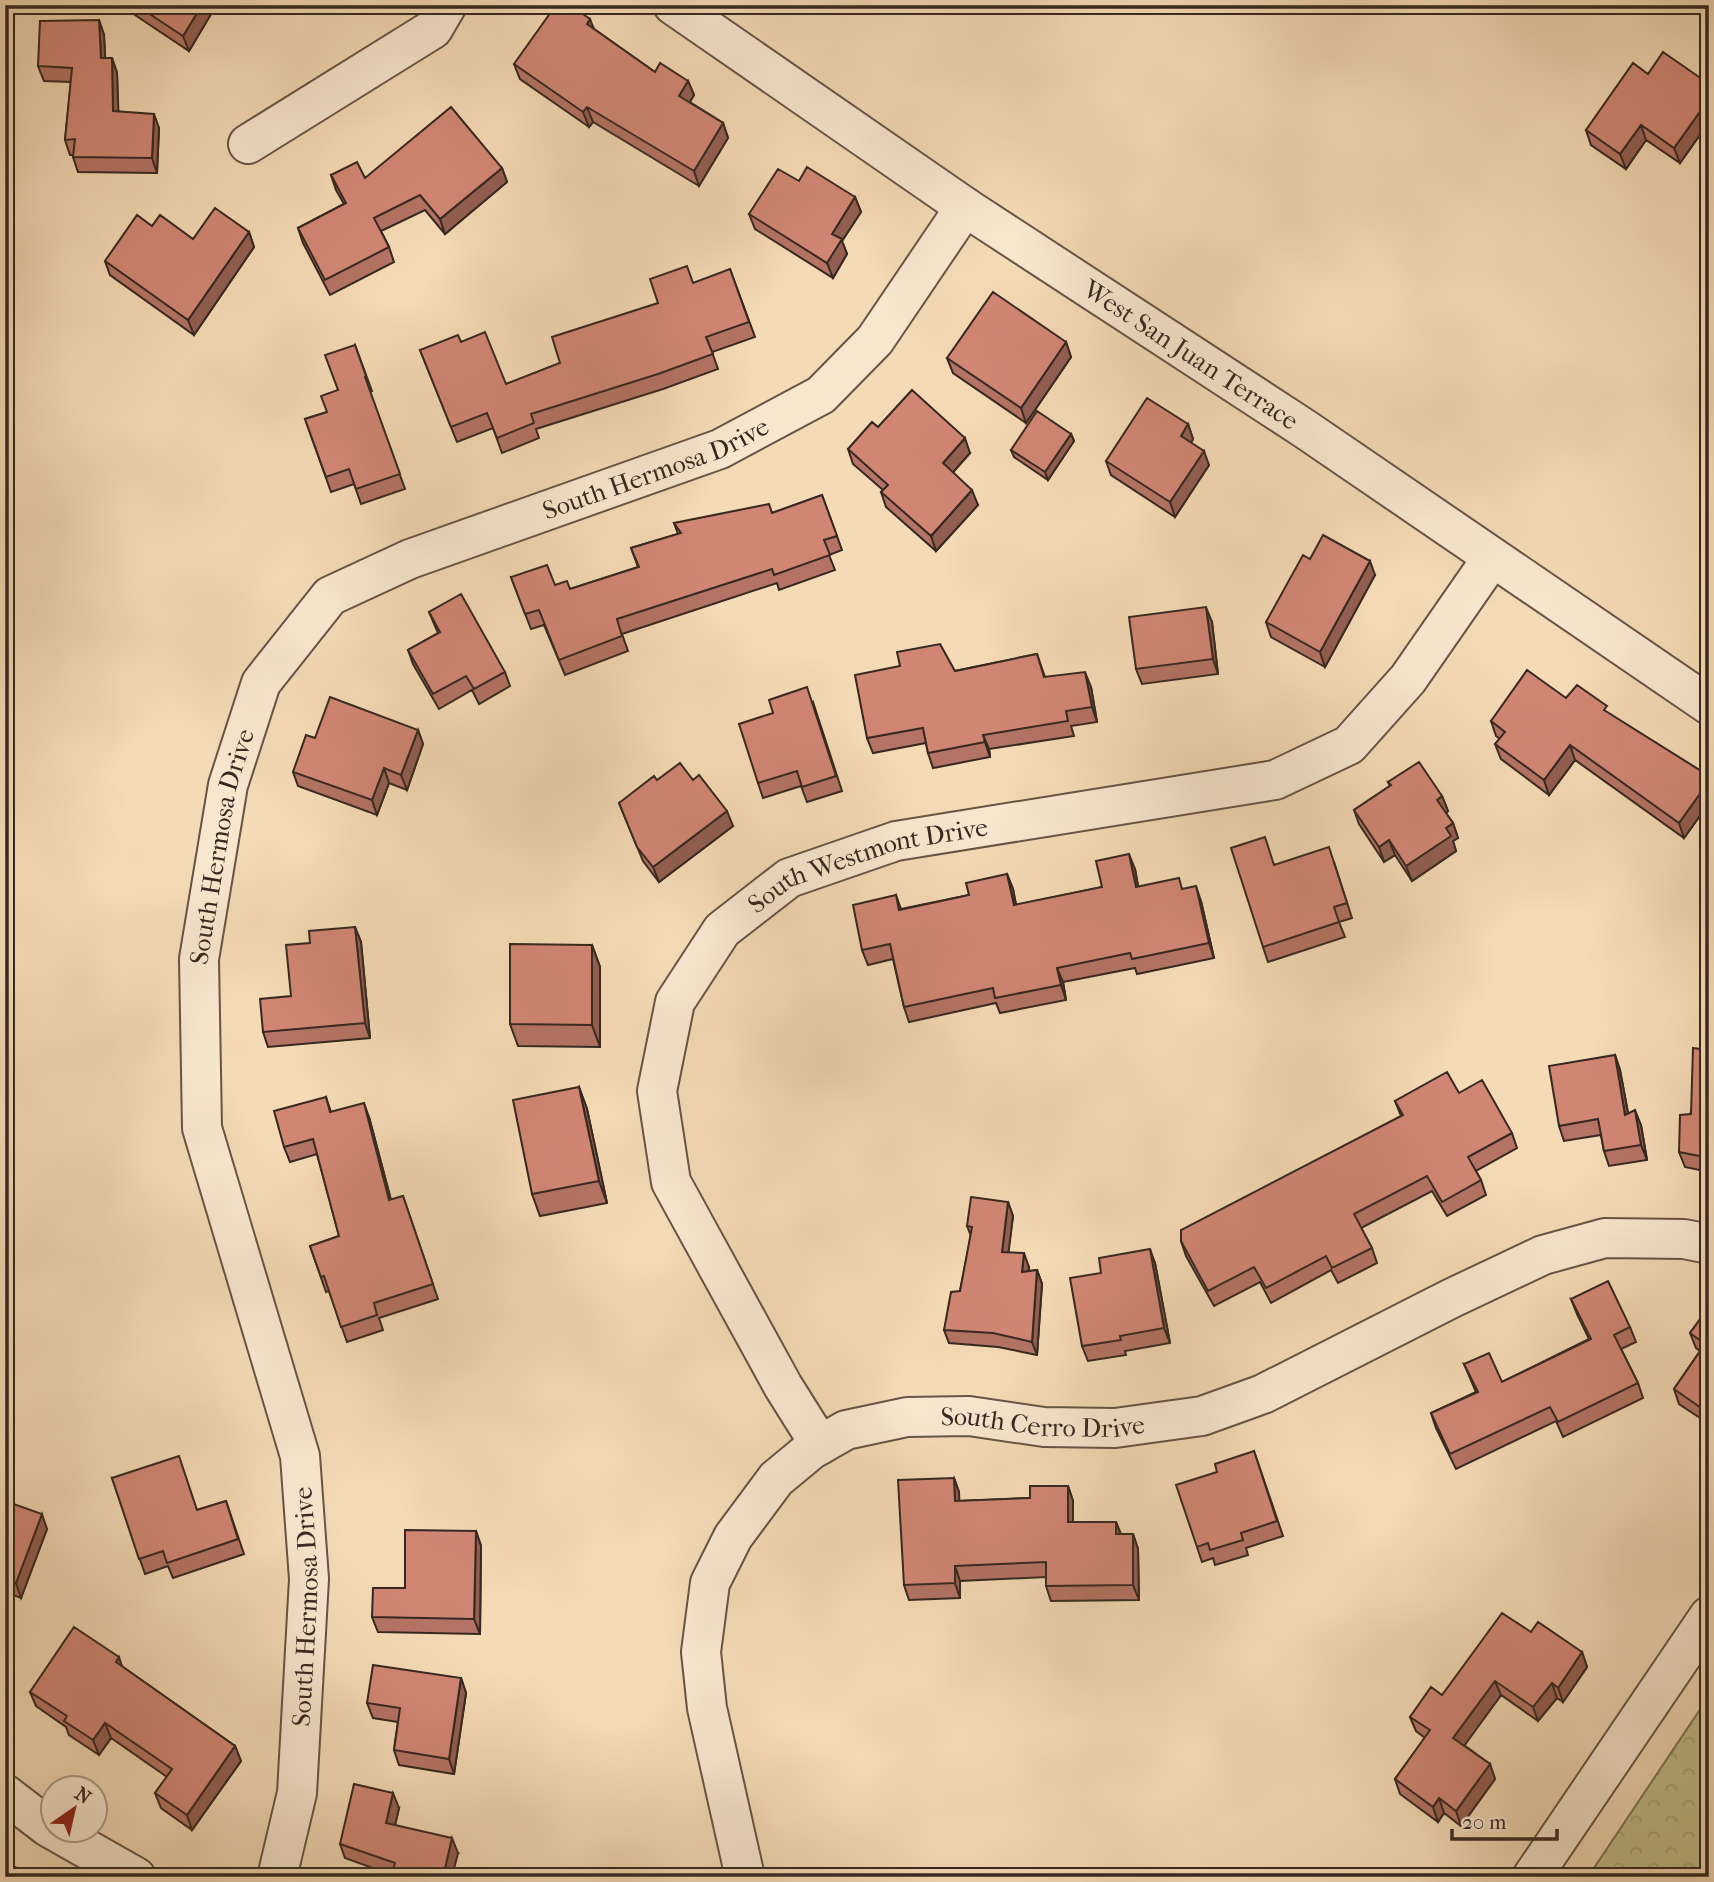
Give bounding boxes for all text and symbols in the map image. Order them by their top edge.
street label: West San Juan Terrace [1076,273,1304,437]
street label: South Hermosa Drive [539,411,774,527]
street label: South Hermosa Drive [183,725,261,967]
street label: South Westmont Drive [742,811,990,920]
street label: South Cerro Drive [940,1401,1147,1444]
street label: South Hermosa Drive [286,1486,325,1727]
north arrow [38,1773,108,1843]
text: N [71,1783,96,1809]
scale bar [1452,1798,1556,1842]
text: 20 m [1462,1810,1507,1834]

